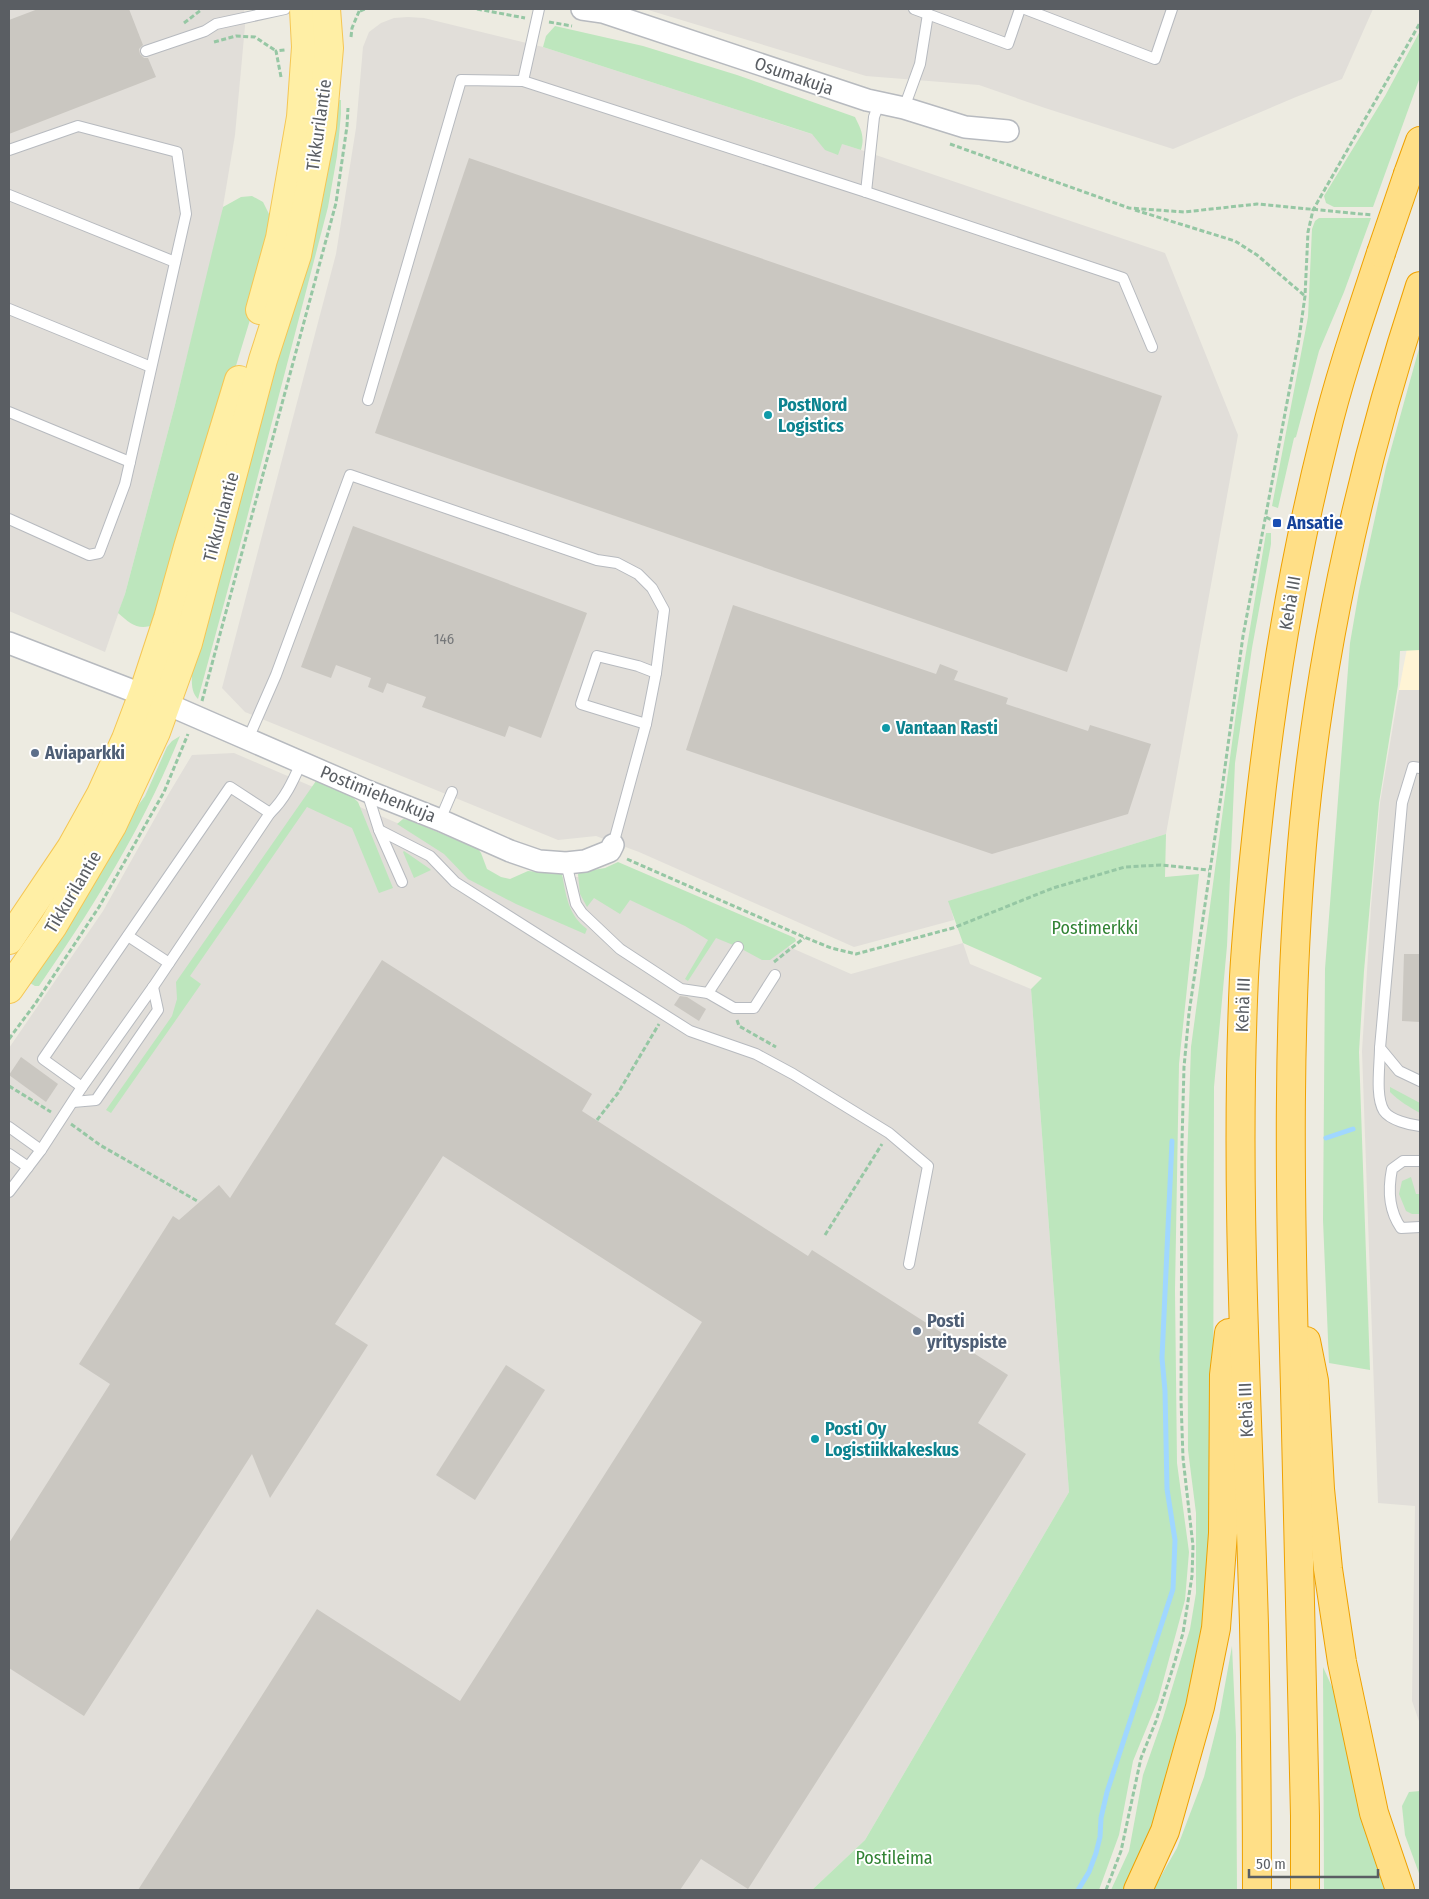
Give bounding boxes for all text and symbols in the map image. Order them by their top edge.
street label: Osumakuja [752,52,837,100]
street label: Tikkurilantie [302,78,336,172]
place label: PostNord Logistics [778,394,847,437]
marker: PostNord Logistics [762,409,774,421]
street label: Tikkurilantie [198,470,244,564]
place label: Ansatie [1286,512,1343,534]
marker: Ansatie [1271,517,1283,529]
street label: Kehä III [1274,574,1306,632]
house number: 146 [434,630,454,648]
place label: Vantaan Rasti [895,717,998,739]
marker: Vantaan Rasti [880,722,892,734]
place label: Aviaparkki [44,742,125,764]
marker: Aviaparkki [29,747,41,759]
street label: Postimiehenkuja [317,761,439,827]
street label: Tikkurilantie [40,847,106,937]
park label: Postimerkki [1052,917,1138,939]
street label: Kehä III [1231,977,1255,1033]
place label: Posti yrityspiste [926,1310,1007,1353]
marker: Posti yrityspiste [911,1325,923,1337]
street label: Kehä III [1234,1382,1258,1438]
place label: Posti Oy Logistiikkakeskus [825,1418,959,1461]
marker: Posti Oy Logistiikkakeskus [809,1433,821,1445]
scale bar [1249,1846,1378,1878]
park label: Postileima [855,1847,933,1869]
text: 50 m [1256,1855,1286,1873]

